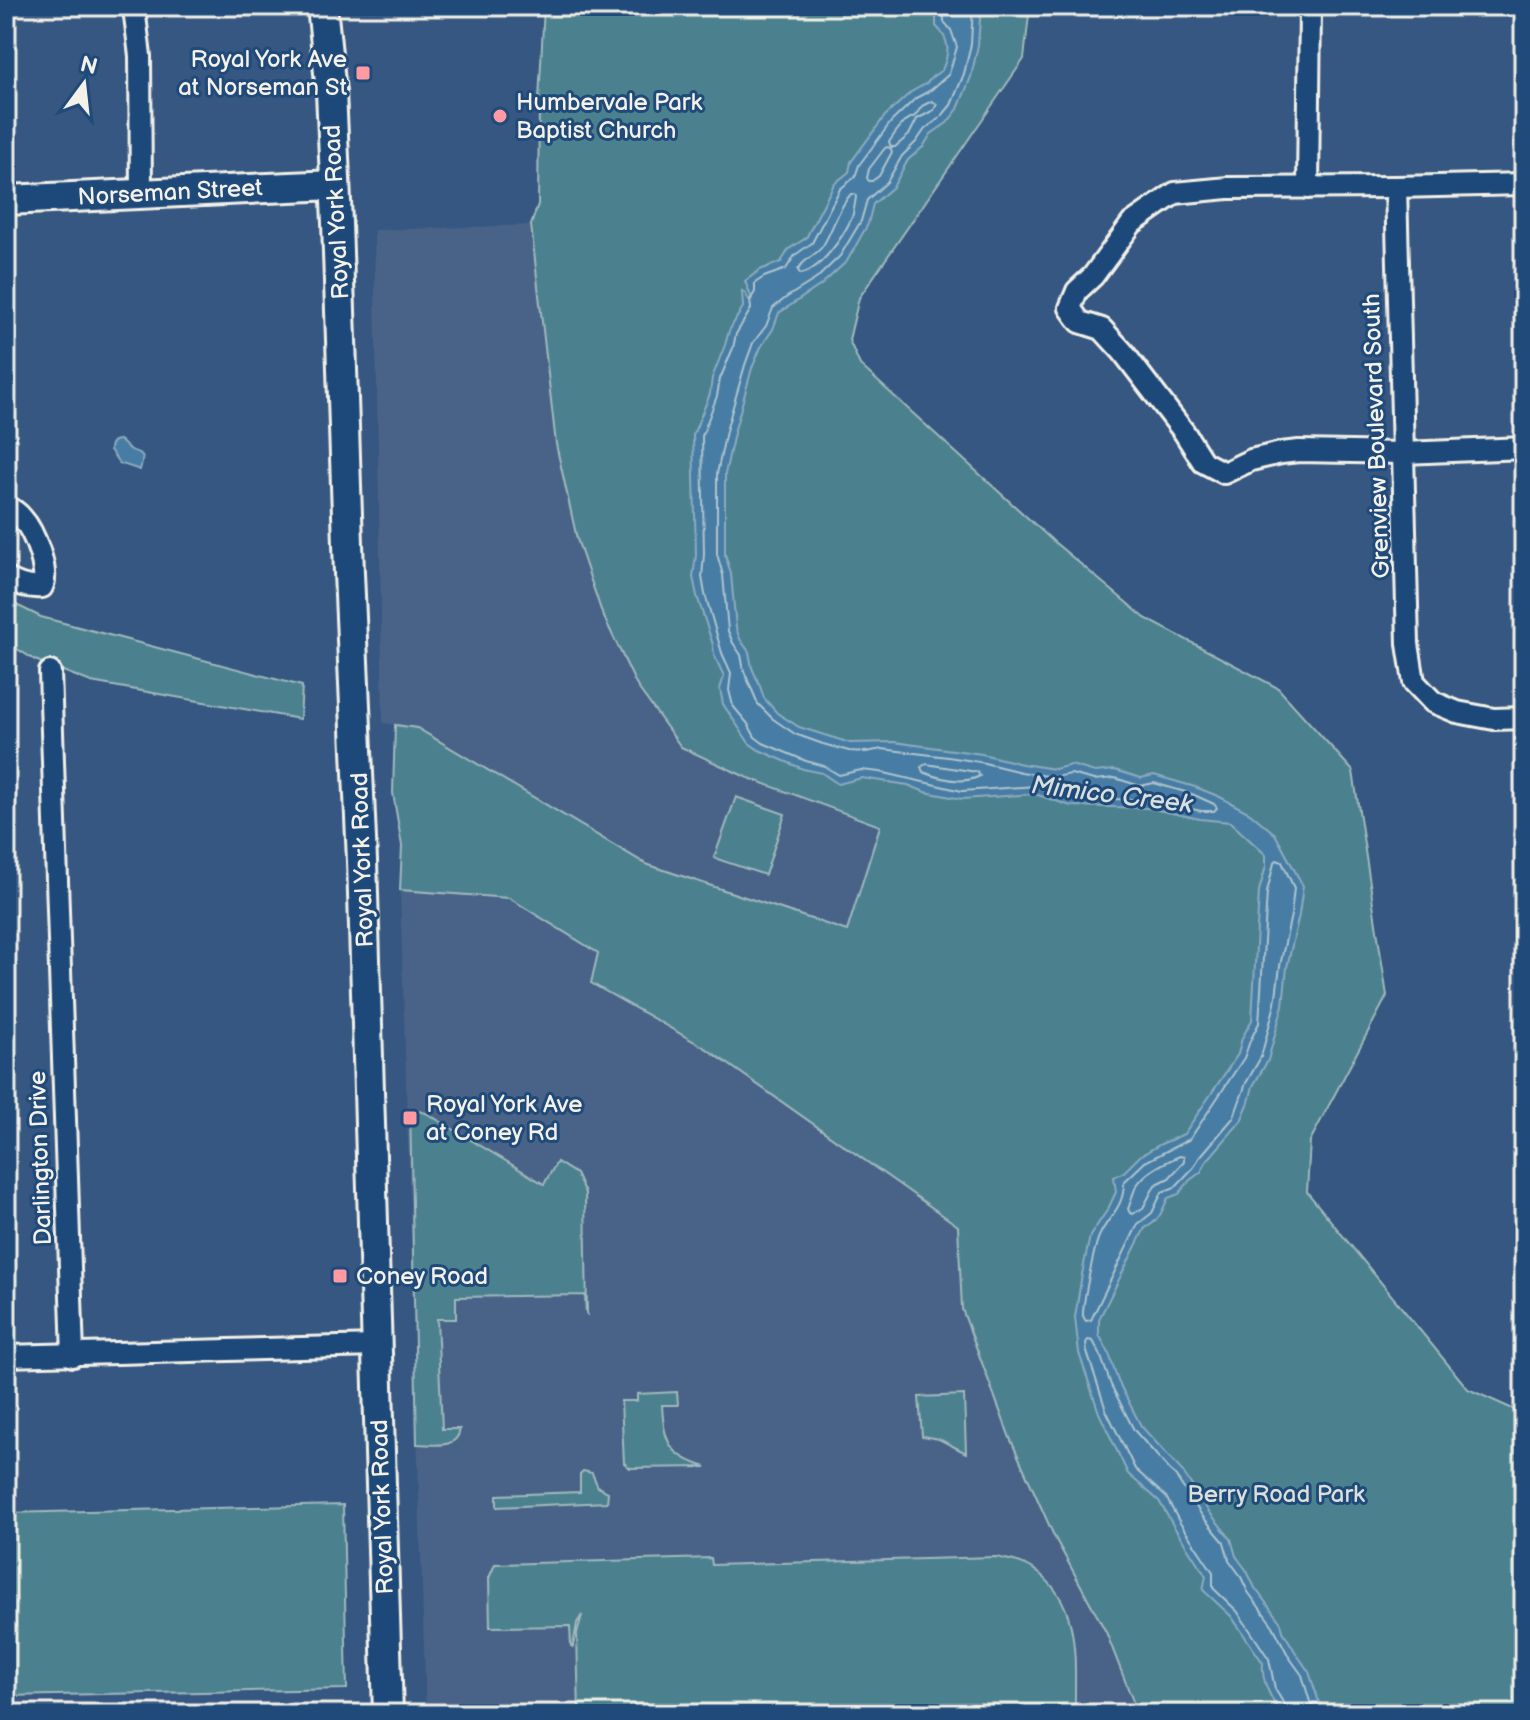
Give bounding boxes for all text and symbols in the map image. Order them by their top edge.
north arrow [44,44,124,124]
place label: Royal York Ave at Norseman St [178,45,348,102]
text: N [77,51,100,81]
marker: Royal York Ave at Norseman St [354,64,372,82]
place label: Humbervale Park Baptist Church [516,88,703,145]
marker: Humbervale Park Baptist Church [491,107,509,125]
street label: Royal York Road [317,124,356,300]
street label: Norseman Street [77,173,264,212]
street label: Grenview Boulevard South [1357,293,1396,579]
water label: Mimico Creek [1029,770,1195,821]
street label: Royal York Road [345,772,380,948]
street label: Darlington Drive [23,1070,58,1246]
place label: Royal York Ave at Coney Rd [426,1090,583,1147]
marker: Royal York Ave at Coney Rd [401,1109,419,1127]
place label: Coney Road [356,1262,488,1291]
marker: Coney Road [331,1267,349,1285]
street label: Royal York Road [365,1419,400,1595]
park label: Berry Road Park [1187,1480,1365,1509]

